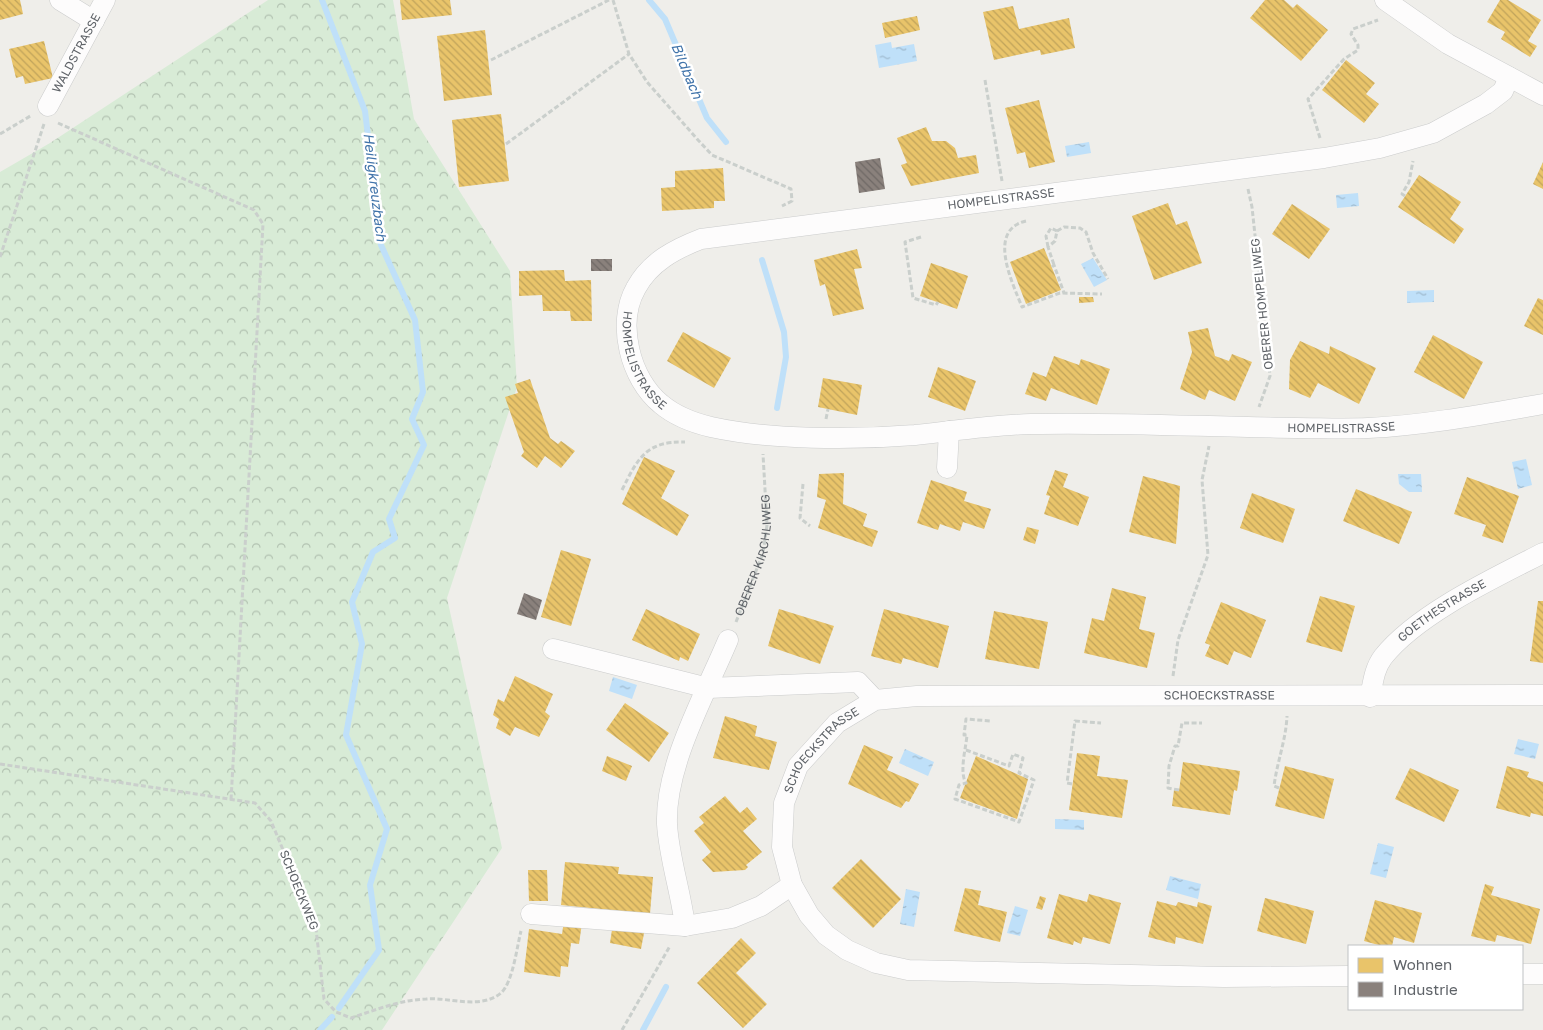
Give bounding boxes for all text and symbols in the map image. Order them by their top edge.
street label: WALDSTRASSE [49,11,103,95]
water label: Bildbach [668,40,707,102]
water label: Heiligkreuzbach [360,132,391,243]
street label: HOMPELISTRASSE [946,184,1055,213]
street label: OBERER HOMPELIWEG [1247,238,1276,371]
street label: HOMPELISTRASSE [620,310,670,413]
street label: HOMPELISTRASSE [1287,418,1396,435]
street label: OBERER KIRCHLIWEG [731,494,774,618]
street label: GOETHESTRASSE [1394,576,1488,645]
street label: SCHOECKSTRASSE [1164,687,1275,703]
street label: SCHOECKSTRASSE [780,703,862,795]
street label: SCHOECKWEG [277,848,322,932]
legend [1348,945,1523,1010]
text: Wohnen [1393,955,1452,973]
text: Industrie [1393,980,1458,998]

